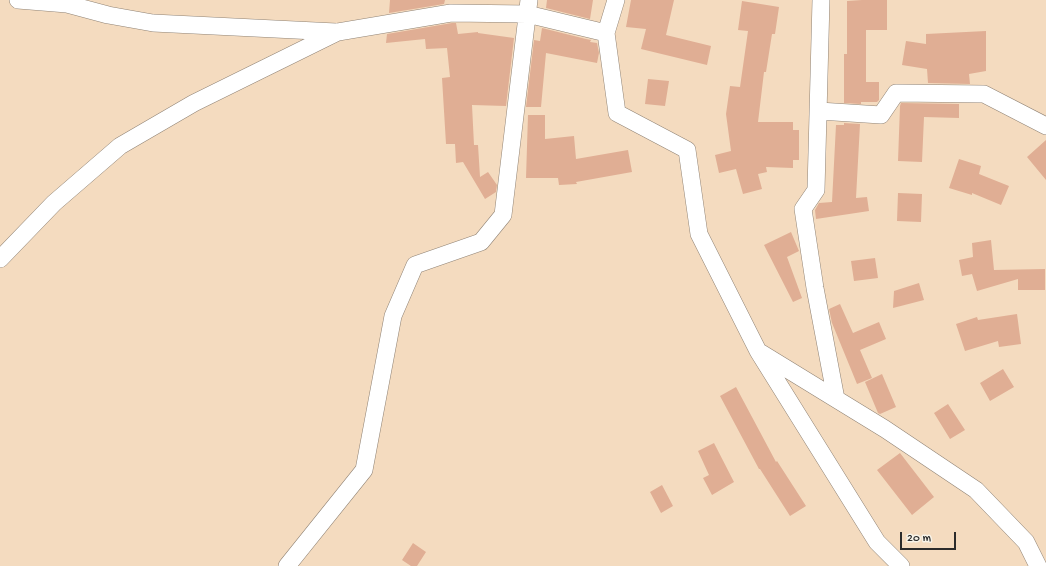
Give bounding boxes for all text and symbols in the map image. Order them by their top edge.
scale bar [902,524,958,550]
text: 20 m [907,532,931,546]

